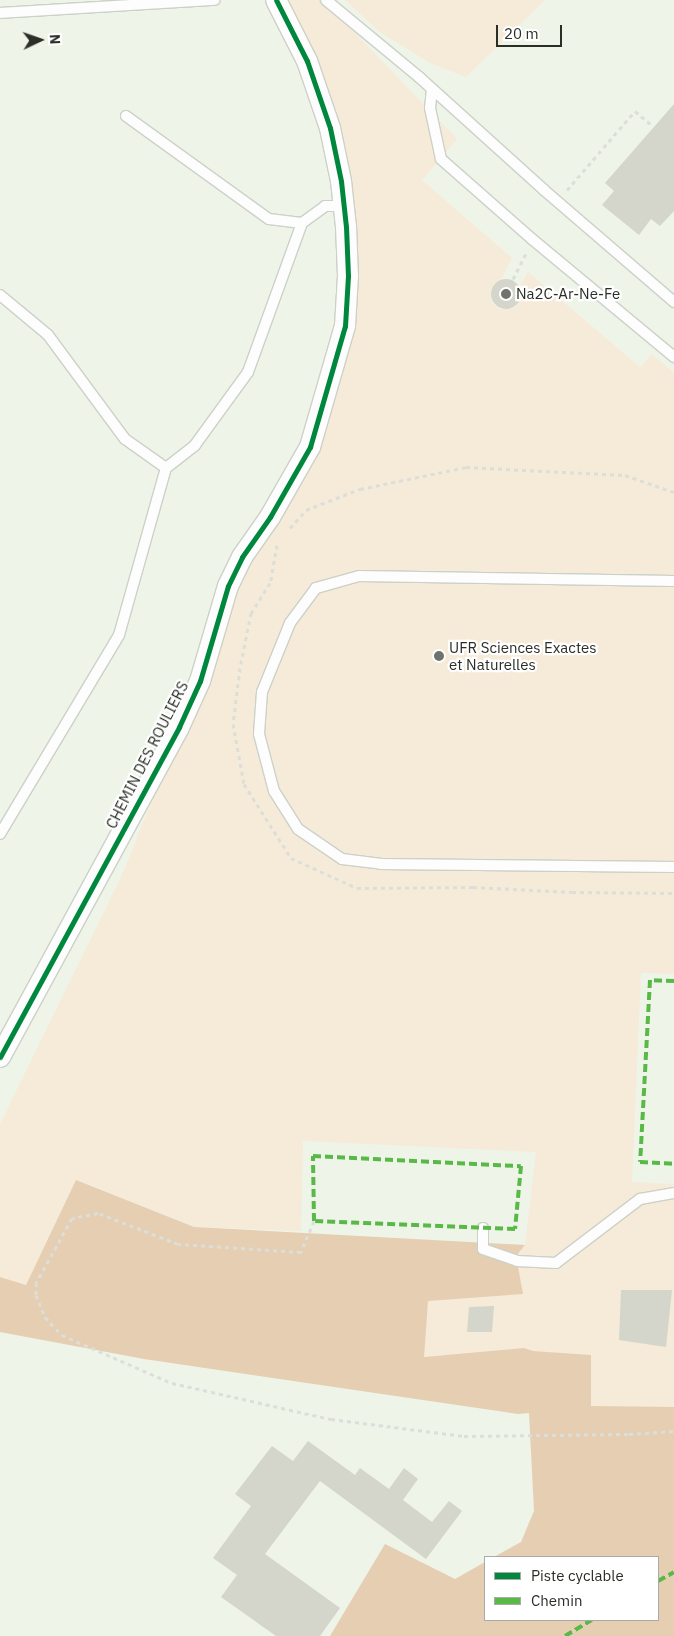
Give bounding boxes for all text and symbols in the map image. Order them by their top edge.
north arrow [15,15,65,65]
scale bar [499,15,565,47]
text: 20 m [504,24,539,43]
text: N [46,34,64,45]
place label: Na2C-Ar-Ne-Fe [516,285,620,303]
marker: Na2C-Ar-Ne-Fe [500,288,512,300]
place label: UFR Sciences Exactes et Naturelles [449,638,597,673]
marker: UFR Sciences Exactes et Naturelles [433,650,445,662]
street label: CHEMIN DES ROULIERS [102,678,192,832]
legend [484,1556,659,1621]
text: Piste cyclable [531,1566,624,1585]
text: Chemin [531,1591,582,1610]

